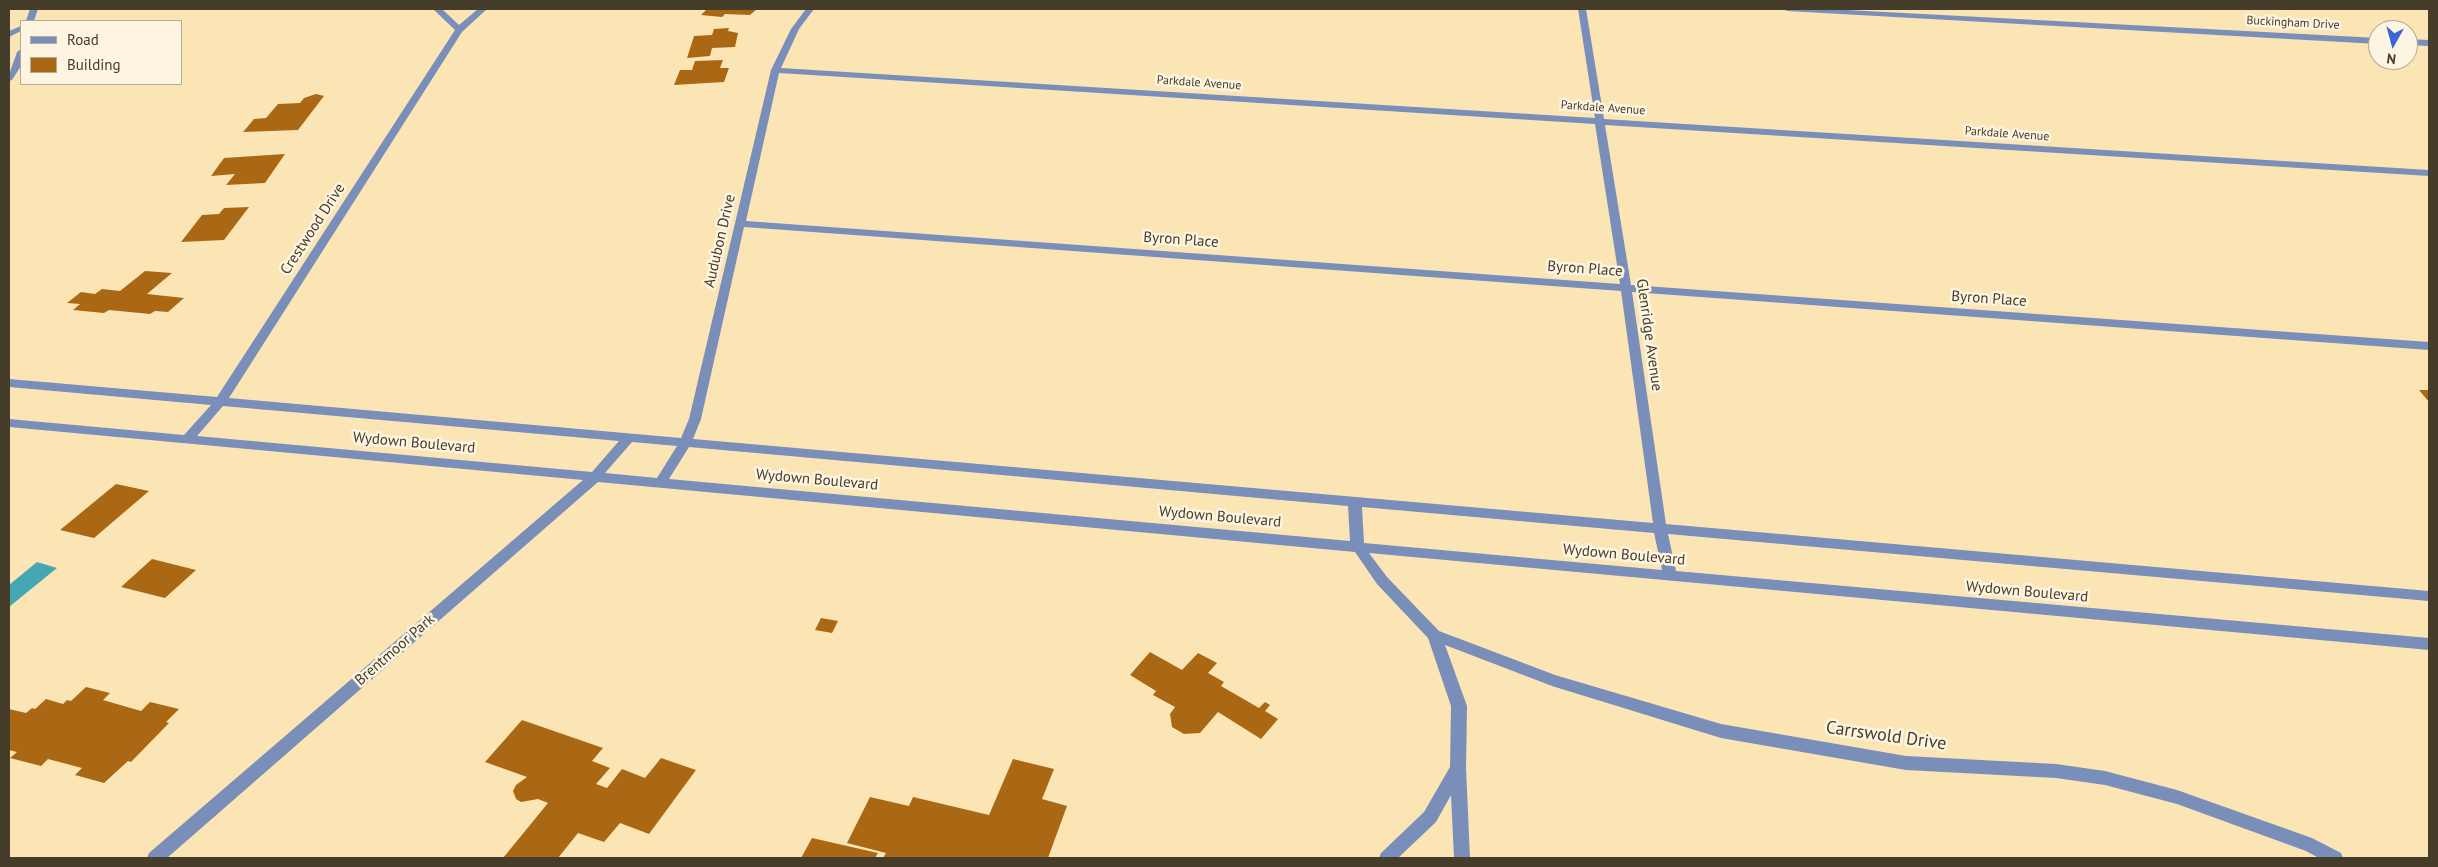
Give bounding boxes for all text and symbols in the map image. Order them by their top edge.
street label: Buckingham Drive [2246,13,2340,33]
legend [20,20,182,85]
north arrow [2368,20,2418,70]
text: Road [67,30,99,49]
text: N [2386,49,2397,68]
text: Building [67,55,121,74]
street label: Parkdale Avenue [1156,73,1242,93]
street label: Parkdale Avenue [1560,98,1646,118]
street label: Parkdale Avenue [1964,124,2050,144]
street label: Crestwood Drive [277,180,349,278]
street label: Audubon Drive [701,193,739,289]
street label: Byron Place [1143,228,1219,252]
street label: Byron Place [1547,257,1623,281]
street label: Glenridge Avenue [1632,278,1666,392]
street label: Byron Place [1951,287,2027,311]
street label: Wydown Boulevard [352,429,476,457]
street label: Wydown Boulevard [755,466,879,494]
street label: Wydown Boulevard [1158,503,1282,531]
street label: Wydown Boulevard [1562,541,1686,569]
street label: Wydown Boulevard [1965,578,2089,606]
street label: Brentmoor Park [351,610,439,690]
street label: Carrswold Drive [1824,717,1948,755]

